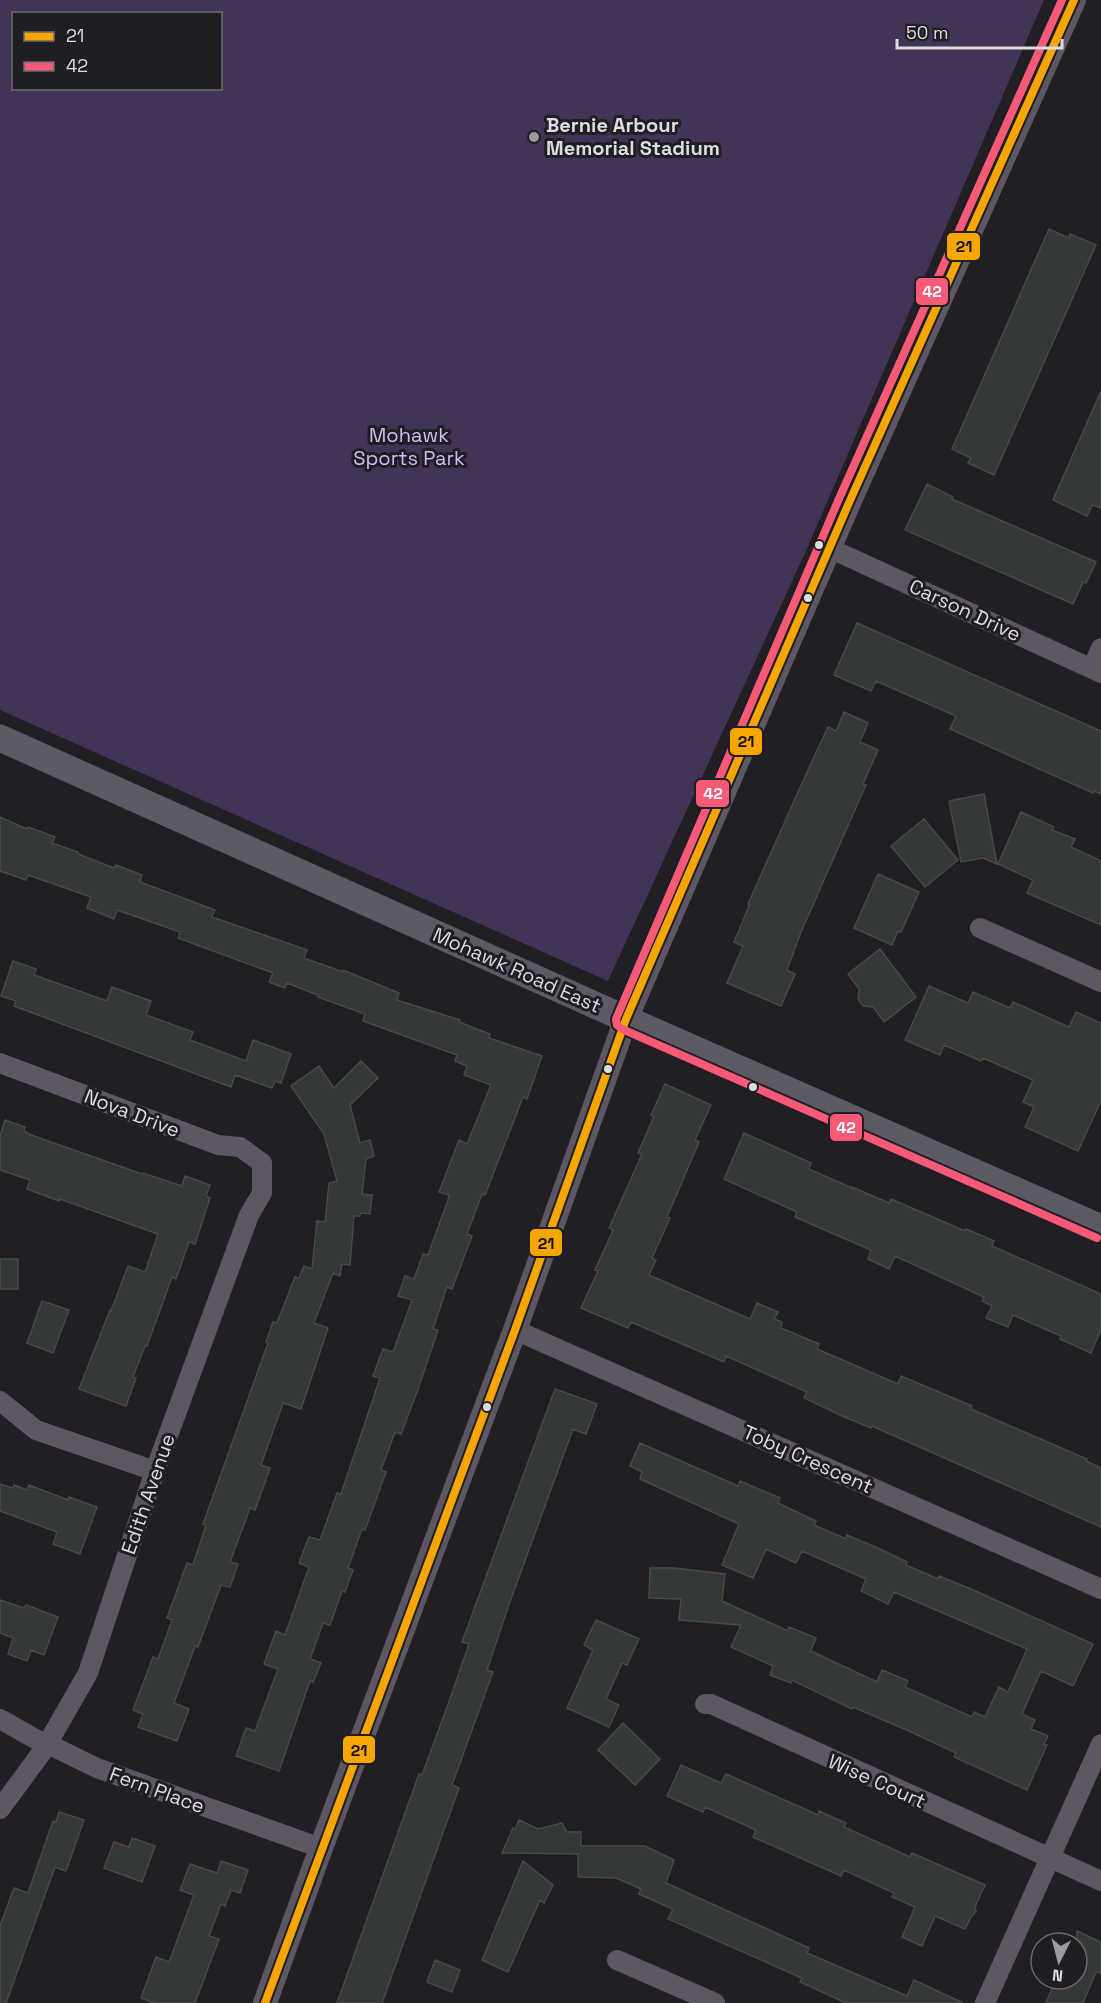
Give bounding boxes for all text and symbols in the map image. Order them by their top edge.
legend [12,12,222,90]
scale bar [897,12,1062,50]
text: 50 m [906,21,948,44]
text: 21 [66,24,84,47]
text: 42 [66,54,88,77]
place label: Bernie Arbour Memorial Stadium [546,112,720,161]
marker: Bernie Arbour Memorial Stadium [527,130,541,144]
line badge: 21 [946,232,981,261]
text: 21 [956,236,972,257]
line badge: 42 [915,277,949,306]
text: 42 [922,281,942,302]
park label: Mohawk Sports Park [353,422,465,471]
unlabelled marker [813,539,825,551]
street label: Carson Drive [905,573,1025,647]
unlabelled marker [802,592,814,604]
line badge: 21 [729,727,763,756]
text: 21 [738,731,754,752]
line badge: 42 [695,779,730,808]
text: 42 [703,783,723,804]
street label: Mohawk Road East [429,921,605,1019]
unlabelled marker [602,1063,614,1075]
unlabelled marker [747,1081,759,1093]
street label: Nova Drive [81,1083,183,1143]
line badge: 42 [829,1113,863,1142]
text: 42 [836,1117,856,1138]
line badge: 21 [529,1228,563,1257]
text: 21 [538,1233,554,1254]
unlabelled marker [481,1401,493,1413]
street label: Toby Crescent [739,1419,877,1499]
street label: Edith Avenue [115,1430,181,1558]
line badge: 21 [342,1735,376,1764]
text: 21 [351,1740,367,1761]
street label: Wise Court [824,1748,930,1814]
street label: Fern Place [106,1761,208,1819]
north arrow [1029,1931,1089,1991]
text: N [1051,1964,1064,1986]

